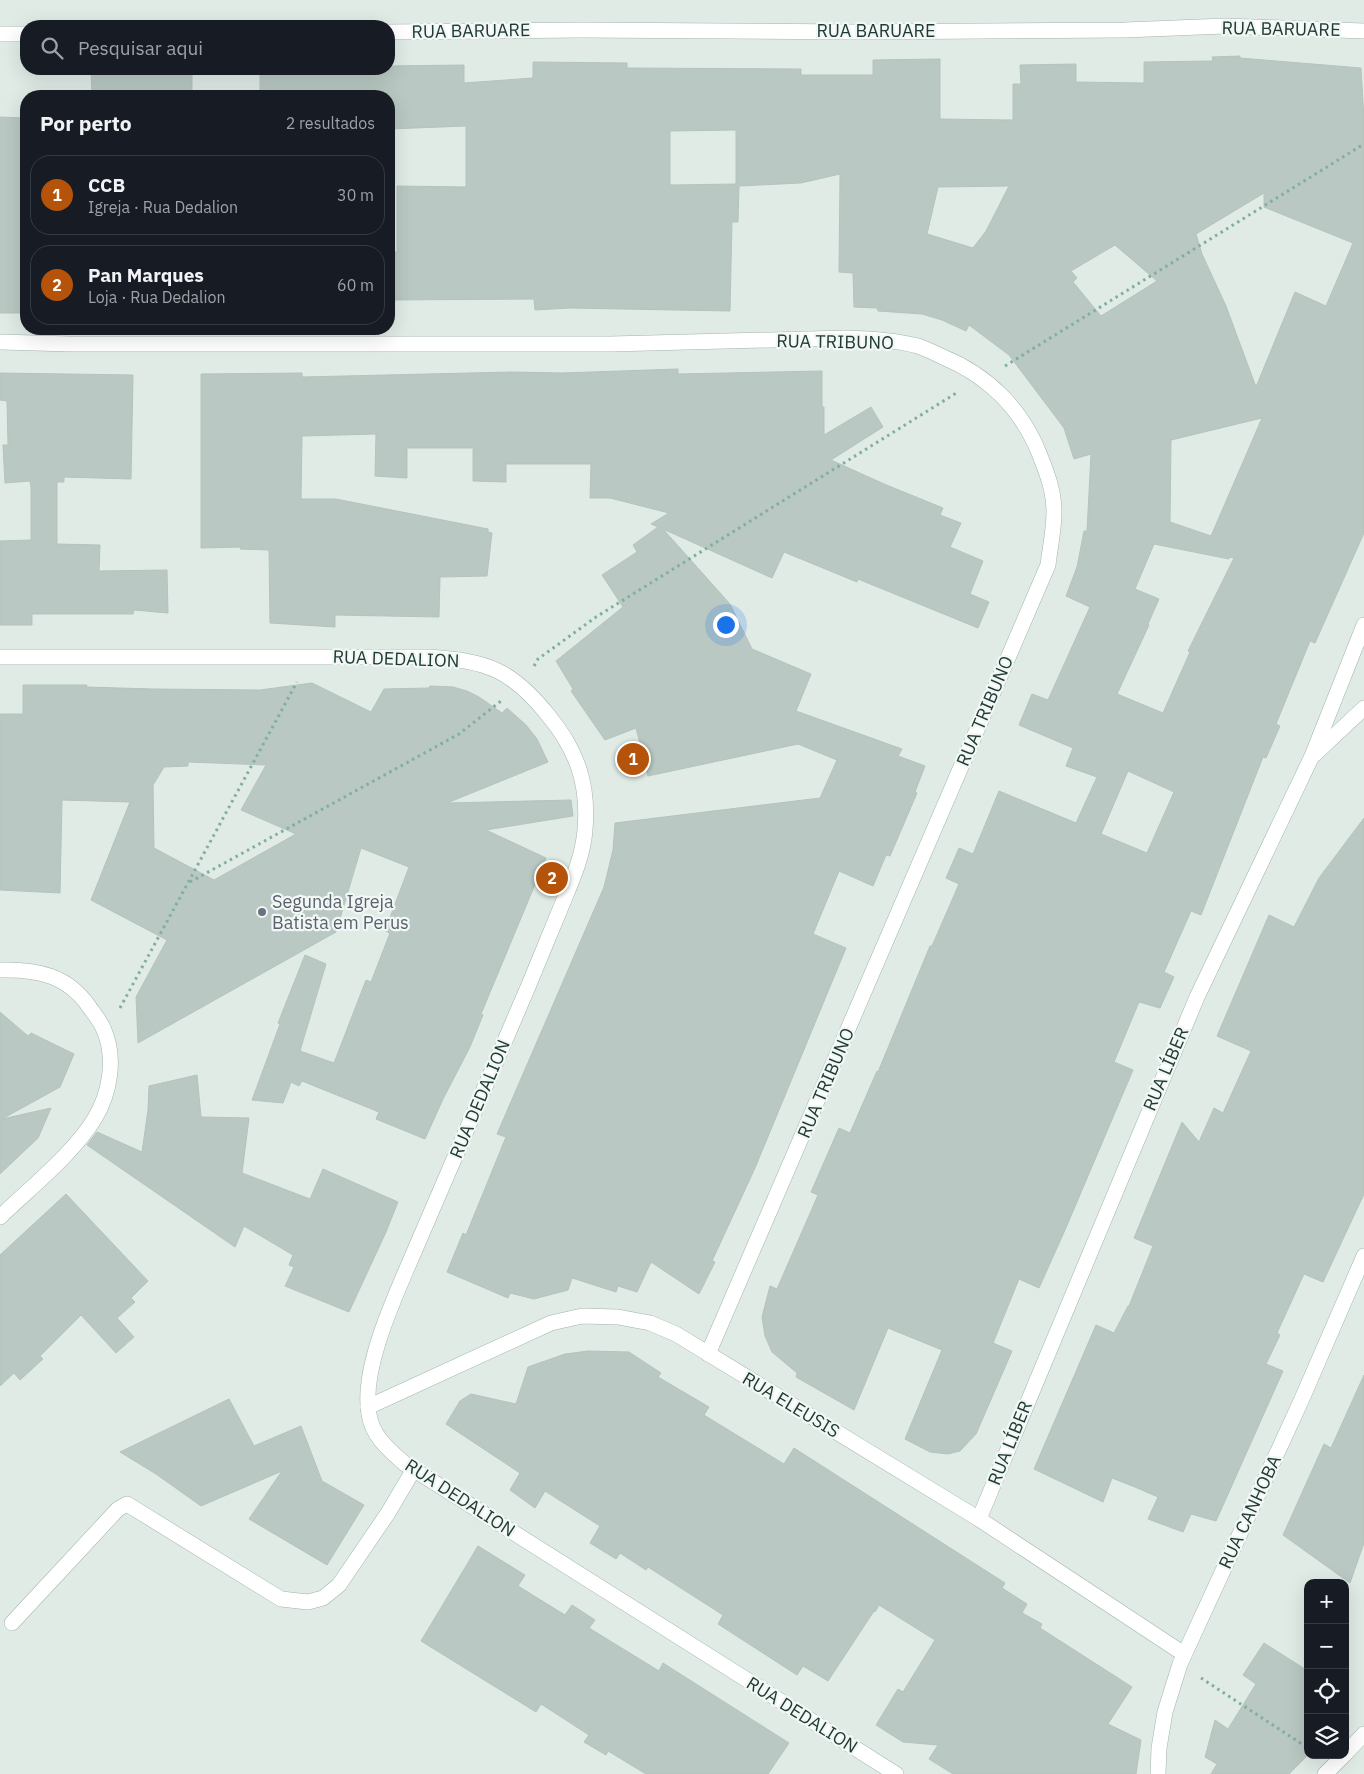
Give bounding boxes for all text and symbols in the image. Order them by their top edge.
street label: RUA BARUARE [1221,16,1341,41]
street label: RUA BARUARE [411,18,531,43]
street label: RUA BARUARE [817,19,936,42]
search box [20,20,395,75]
icon: search [38,34,66,62]
text: Pesquisar aqui [78,36,203,60]
text: Por perto [40,109,132,137]
text: 2 resultados [286,113,375,133]
text: CCB [88,173,125,197]
text: 1 [52,185,62,205]
text: 30 m [337,185,374,205]
text: Igreja · Rua Dedalion [88,197,238,217]
text: Pan Marques [88,263,204,287]
text: 2 [52,275,62,295]
text: 60 m [337,275,374,295]
text: Loja · Rua Dedalion [88,287,226,307]
street label: RUA TRIBUNO [776,329,894,354]
your location [713,612,739,638]
street label: RUA DEDALION [332,645,460,672]
street label: RUA TRIBUNO [951,652,1018,769]
pin: 1 [617,740,649,778]
pin: 2 [536,859,568,897]
place label: Segunda Igreja Batista em Perus [272,890,409,934]
marker: Segunda Igreja Batista em Perus [256,906,268,918]
street label: RUA LÍBER [1138,1023,1194,1114]
street label: RUA TRIBUNO [792,1024,859,1141]
street label: RUA DEDALION [444,1036,515,1162]
street label: RUA ELEUSIS [738,1367,844,1443]
street label: RUA LÍBER [982,1397,1037,1488]
street label: RUA CANHOBA [1213,1451,1286,1572]
street label: RUA DEDALION [401,1453,520,1542]
map controls [1304,1579,1349,1759]
button: + [1304,1579,1349,1624]
button: − [1304,1624,1349,1669]
button: locate [1304,1669,1349,1714]
street label: RUA DEDALION [742,1671,862,1758]
button: layers [1304,1714,1349,1759]

